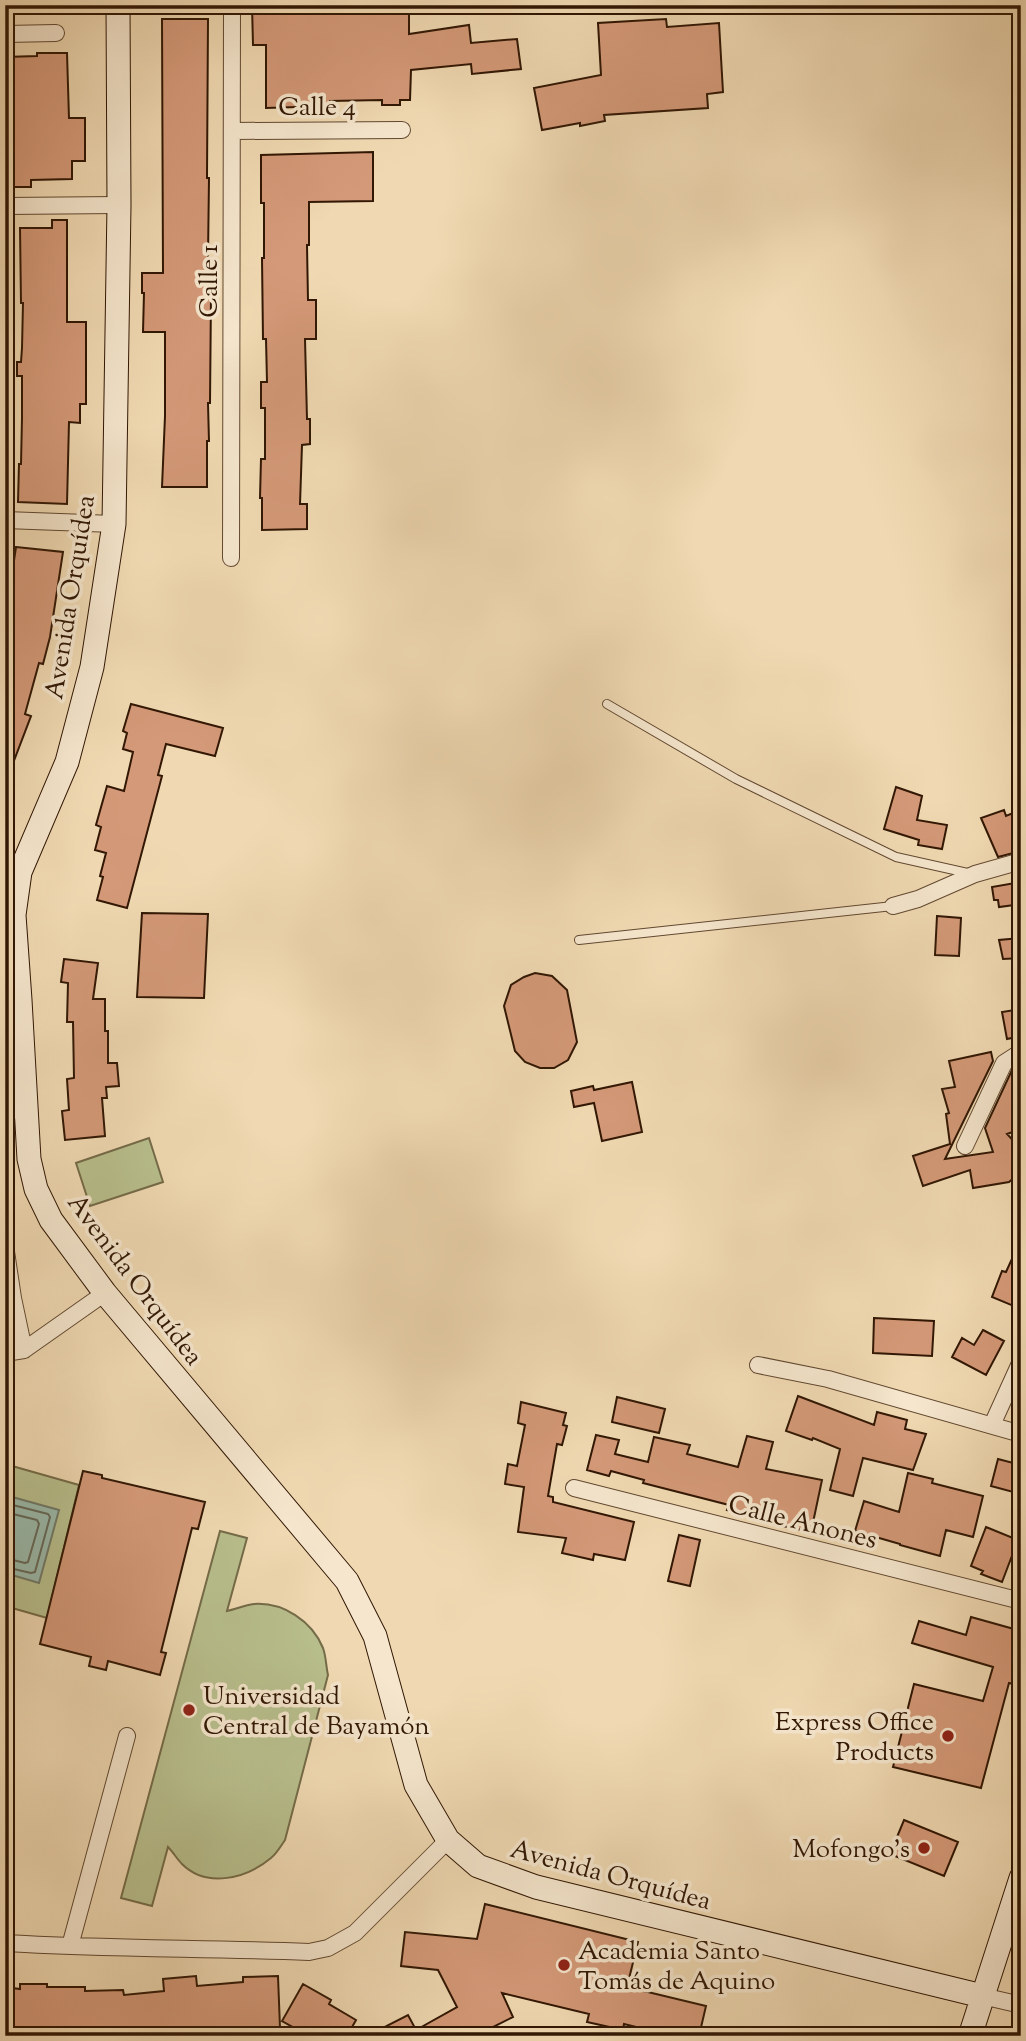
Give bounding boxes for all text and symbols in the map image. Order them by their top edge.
street label: Calle 4 [278,90,356,127]
street label: Calle 1 [192,244,229,318]
street label: Avenida Orquídea [37,493,106,702]
street label: Avenida Orquídea [57,1187,211,1374]
street label: Calle Anones [724,1487,881,1560]
place label: Universidad Central de Bayamón [203,1679,430,1746]
marker: Universidad Central de Bayamón [181,1702,197,1718]
place label: Express Office Products [775,1705,934,1772]
marker: Express Office Products [940,1728,956,1744]
street label: Avenida Orquídea [506,1832,715,1921]
place label: Mofongo's [792,1832,910,1869]
marker: Mofongo's [916,1840,932,1856]
place label: Academia Santo Tomás de Aquino [578,1934,775,2001]
marker: Academia Santo Tomás de Aquino [556,1957,572,1973]

